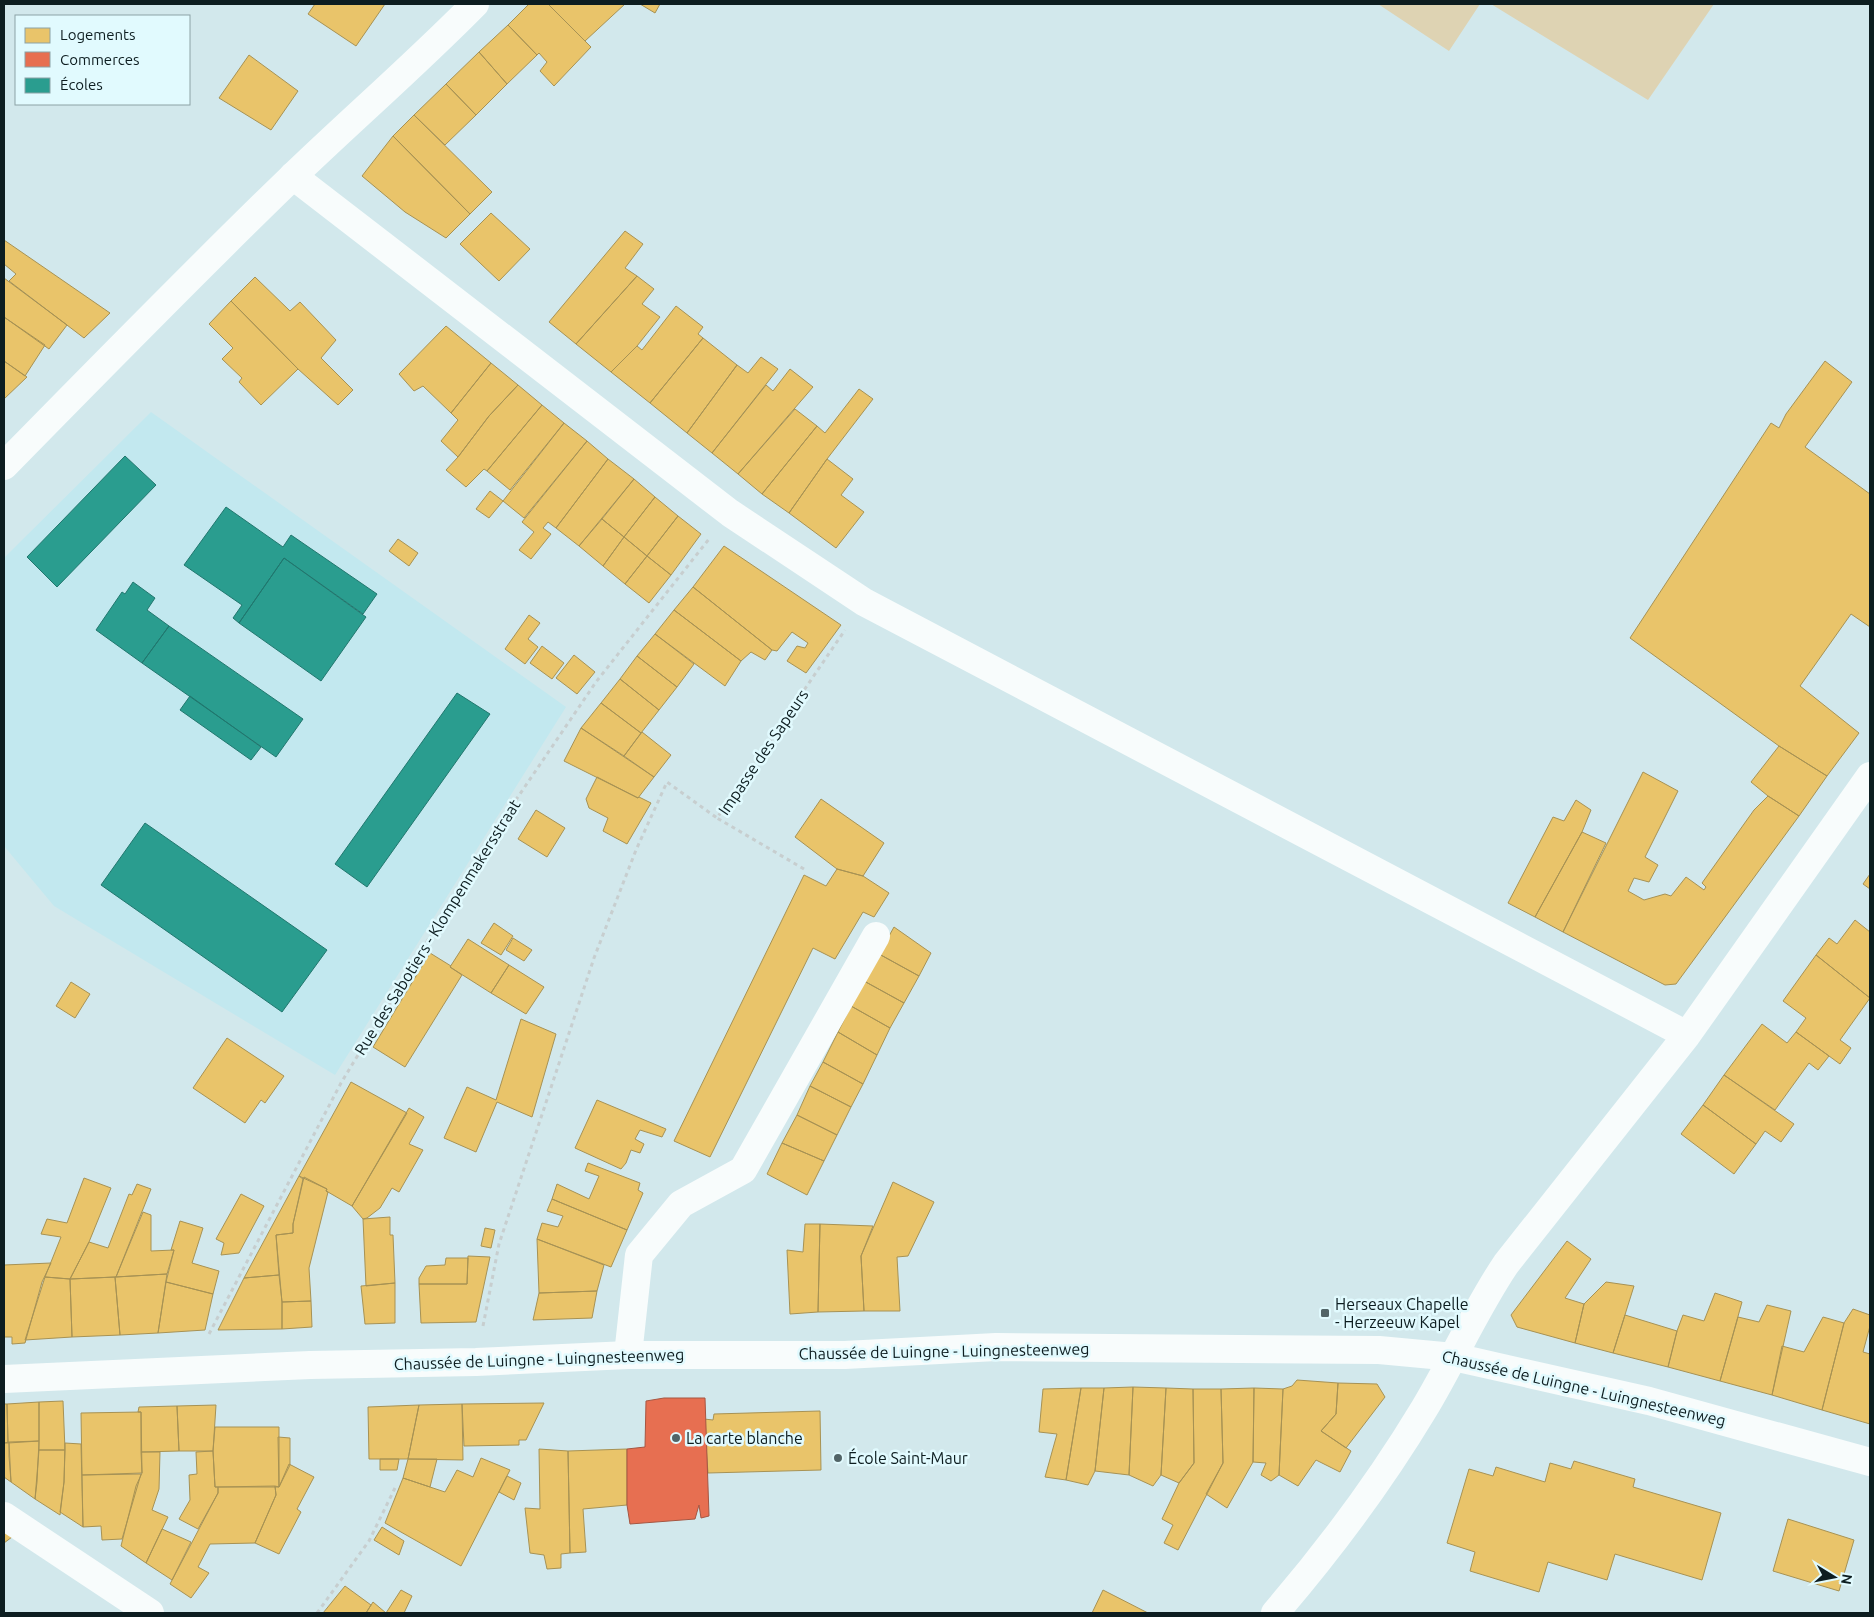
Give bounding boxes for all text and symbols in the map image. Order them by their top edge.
legend [15,15,190,105]
text: Logements [60,26,136,43]
text: Commerces [60,51,140,68]
text: Écoles [60,76,103,93]
street label: Impasse des Sapeurs [714,686,812,818]
street label: Rue des Sabotiers - Klompenmakersstraat [350,795,524,1058]
place label: Herseaux Chapelle - Herzeeuw Kapel [1335,1295,1469,1331]
marker: Herseaux Chapelle - Herzeeuw Kapel [1319,1307,1331,1319]
street label: Chaussée de Luingne - Luingnesteenweg [799,1339,1089,1363]
street label: Chaussée de Luingne - Luingnesteenweg [393,1345,685,1373]
street label: Chaussée de Luingne - Luingnesteenweg [1440,1347,1728,1429]
place label: La carte blanche [686,1429,803,1447]
marker: La carte blanche [670,1432,682,1444]
place label: École Saint-Maur [848,1447,968,1467]
marker: École Saint-Maur [832,1452,844,1464]
north arrow [1809,1552,1859,1602]
text: N [1838,1573,1856,1586]

